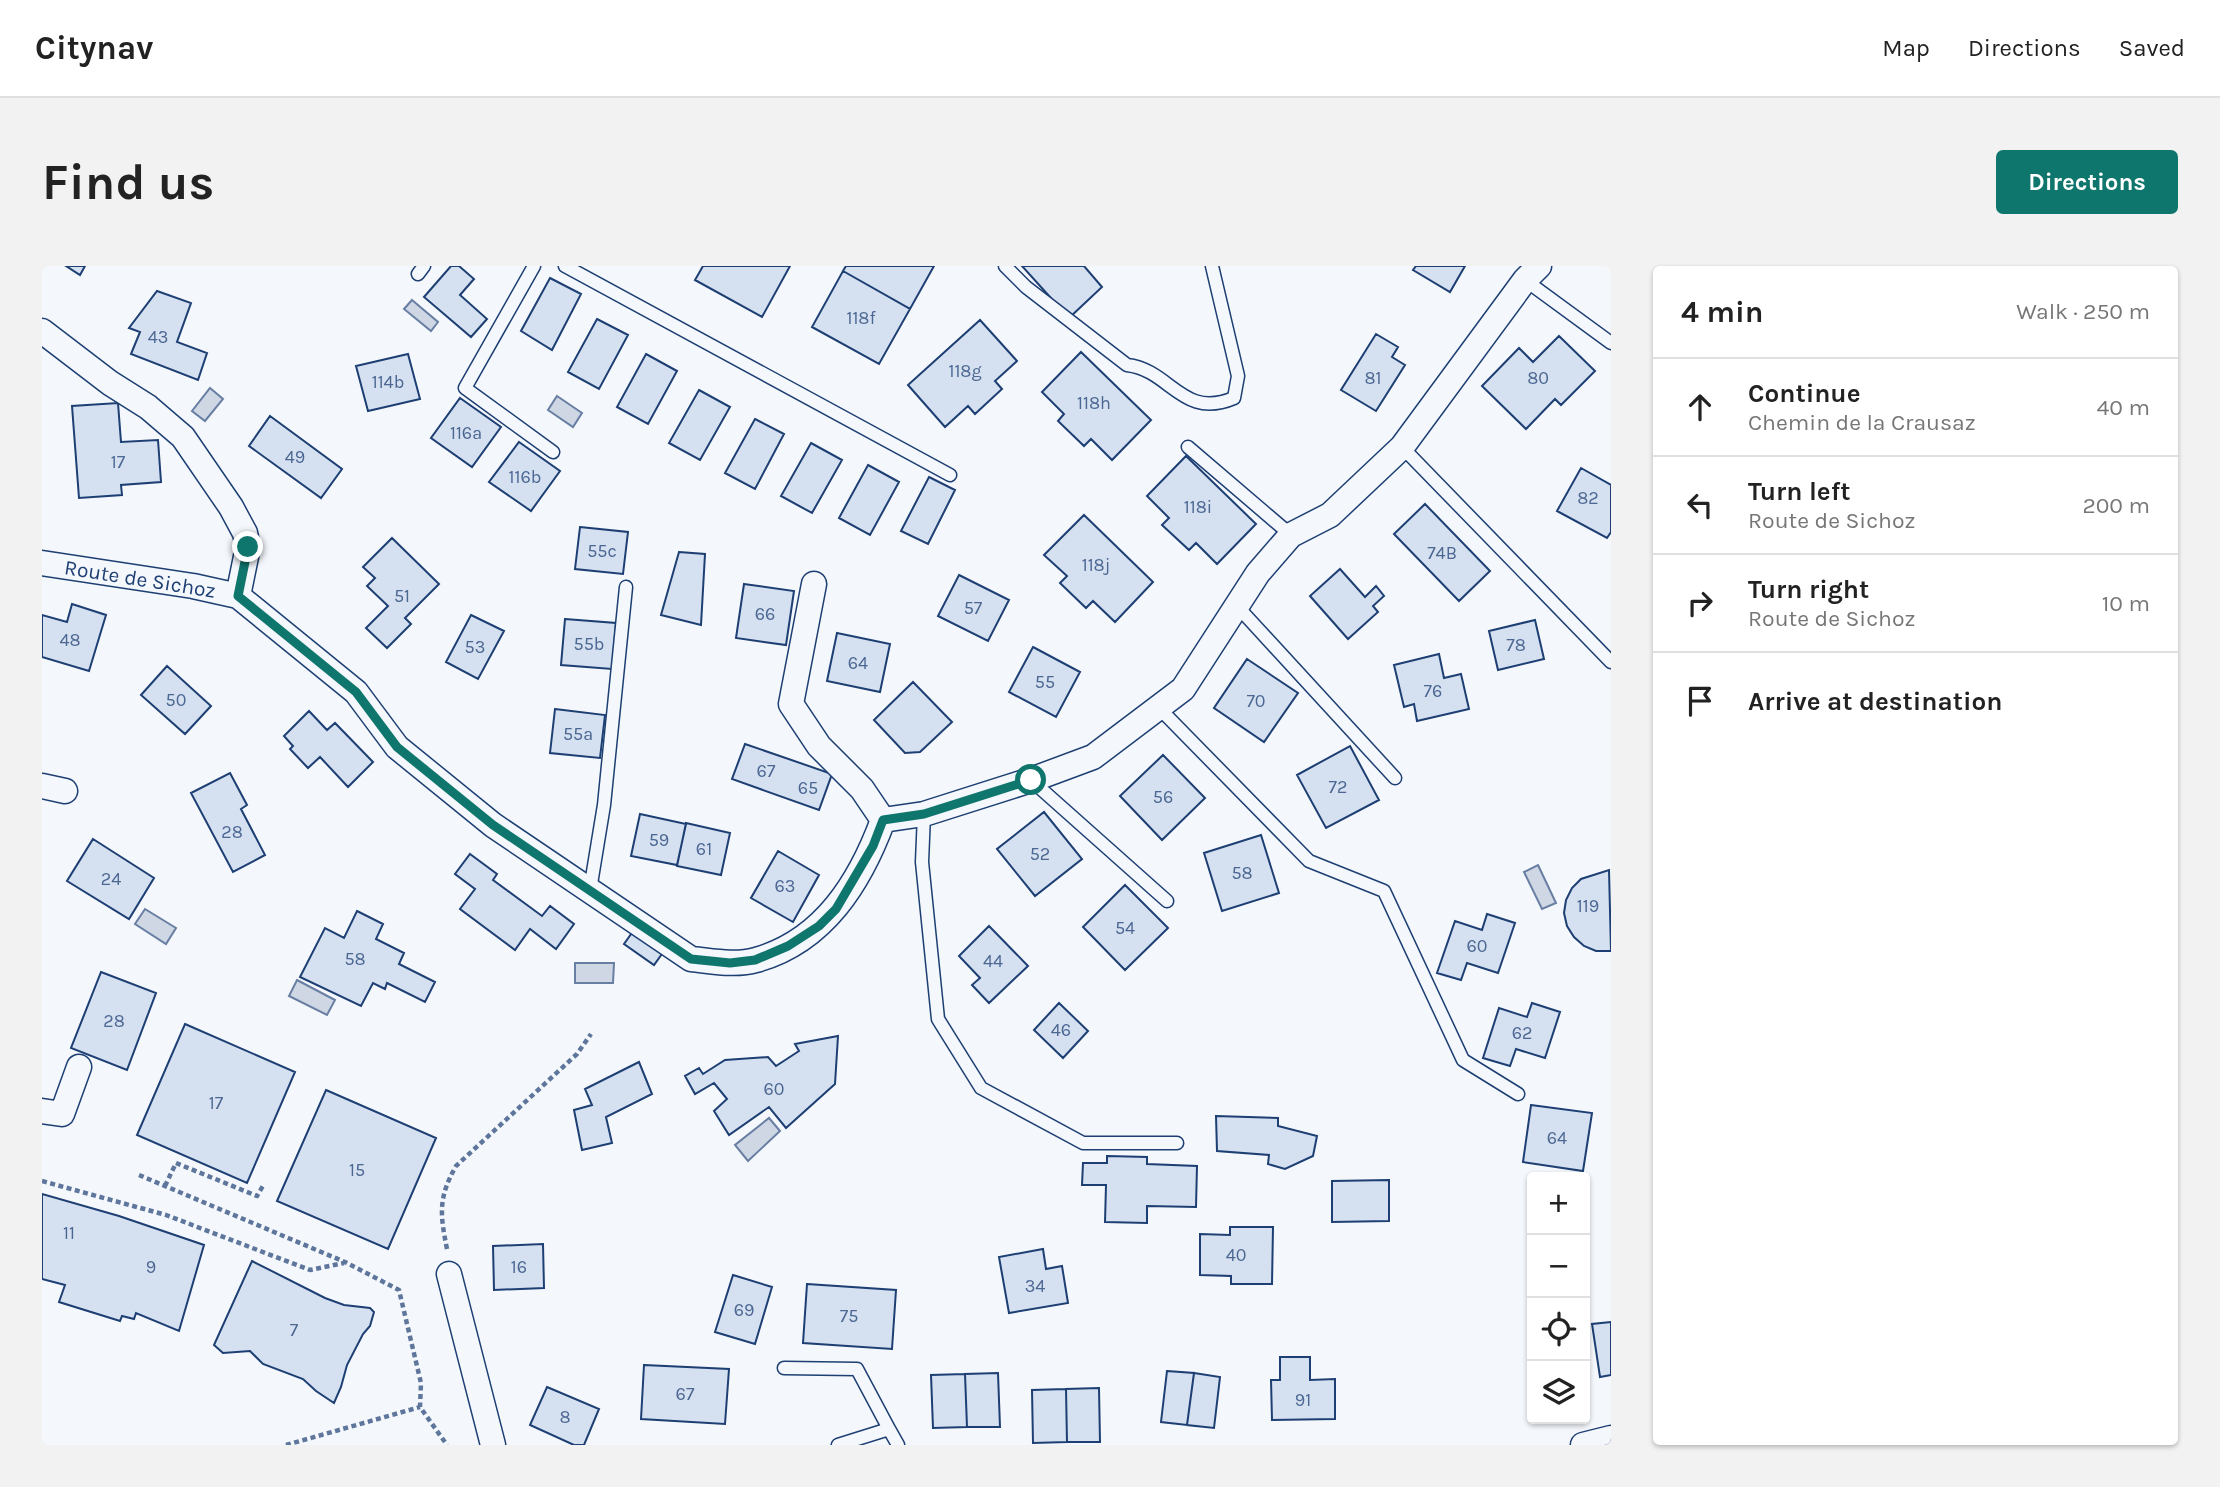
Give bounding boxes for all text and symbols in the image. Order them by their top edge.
text: Citynav [35,29,153,67]
text: Map [1882,34,1930,62]
text: Directions [1968,34,2081,62]
text: Saved [2119,34,2185,62]
button: Directions [1996,150,2178,214]
text: Find us [42,154,214,211]
text: 4 min [1681,294,1763,330]
text: Walk · 250 m [2016,298,2150,325]
house number: 118f [846,307,876,329]
house number: 43 [148,326,168,348]
house number: 118g [948,360,982,382]
house number: 81 [1364,367,1382,389]
house number: 80 [1527,367,1549,389]
house number: 114b [372,371,404,393]
text: Continue [1748,378,1860,409]
icon: ahead [1681,388,1719,426]
house number: 118h [1077,392,1111,414]
text: 40 m [2097,394,2150,421]
text: Chemin de la Crausaz [1748,409,1976,436]
house number: 116a [450,422,482,444]
house number: 49 [285,446,305,468]
house number: 17 [111,451,126,473]
house number: 116b [509,466,541,488]
text: Turn left [1748,476,1850,507]
icon: left [1681,486,1719,524]
house number: 82 [1577,487,1599,509]
text: 200 m [2082,492,2150,519]
house number: 118i [1184,496,1212,518]
text: Route de Sichoz [1748,507,1915,534]
route end [232,531,263,562]
house number: 55c [587,540,617,562]
house number: 74B [1427,542,1457,564]
house number: 118j [1082,554,1110,576]
street label: Route de Sichoz [63,555,217,603]
text: Turn right [1748,574,1869,605]
icon: right [1681,584,1719,622]
house number: 51 [394,585,410,607]
text: 10 m [2102,590,2150,617]
house number: 57 [964,597,983,619]
house number: 66 [755,603,775,625]
text: Route de Sichoz [1748,605,1915,632]
house number: 48 [59,629,81,651]
house number: 55b [574,633,605,655]
house number: 78 [1506,634,1526,656]
house number: 53 [465,636,485,658]
house number: 64 [848,652,868,674]
house number: 55 [1035,671,1055,693]
house number: 76 [1424,680,1442,702]
icon: arrive [1681,682,1719,720]
text: Arrive at destination [1748,686,2002,717]
house number: 50 [166,689,186,711]
house number: 70 [1246,690,1266,712]
house number: 55a [563,723,593,745]
house number: 67 [757,760,776,782]
route start [1015,764,1046,795]
house number: 72 [1329,776,1347,798]
house number: 65 [798,777,818,799]
house number: 56 [1153,786,1173,808]
house number: 28 [221,821,243,843]
house number: 59 [649,829,669,851]
house number: 61 [696,838,712,860]
house number: 52 [1030,843,1050,865]
house number: 58 [1231,862,1253,884]
house number: 24 [101,868,121,890]
house number: 63 [775,875,795,897]
house number: 119 [1577,895,1599,917]
house number: 54 [1115,917,1135,939]
house number: 60 [1467,935,1488,957]
house number: 58 [344,948,366,970]
house number: 44 [983,950,1003,972]
house number: 28 [103,1010,125,1032]
house number: 46 [1051,1019,1071,1041]
house number: 62 [1512,1022,1532,1044]
house number: 60 [764,1078,785,1100]
house number: 17 [209,1092,224,1114]
house number: 64 [1547,1127,1567,1149]
house number: 15 [349,1159,365,1181]
map controls [1527,1172,1590,1424]
button: + [1527,1172,1590,1235]
house number: 11 [63,1222,75,1244]
button: − [1527,1235,1590,1298]
house number: 40 [1226,1244,1246,1266]
house number: 9 [146,1256,156,1278]
house number: 16 [511,1256,527,1278]
house number: 34 [1025,1275,1045,1297]
button: locate [1527,1298,1590,1361]
house number: 69 [734,1299,754,1321]
house number: 75 [840,1305,858,1327]
house number: 7 [290,1319,299,1341]
button: layers [1527,1361,1590,1424]
house number: 67 [676,1383,695,1405]
house number: 91 [1295,1389,1311,1411]
house number: 8 [559,1406,571,1428]

